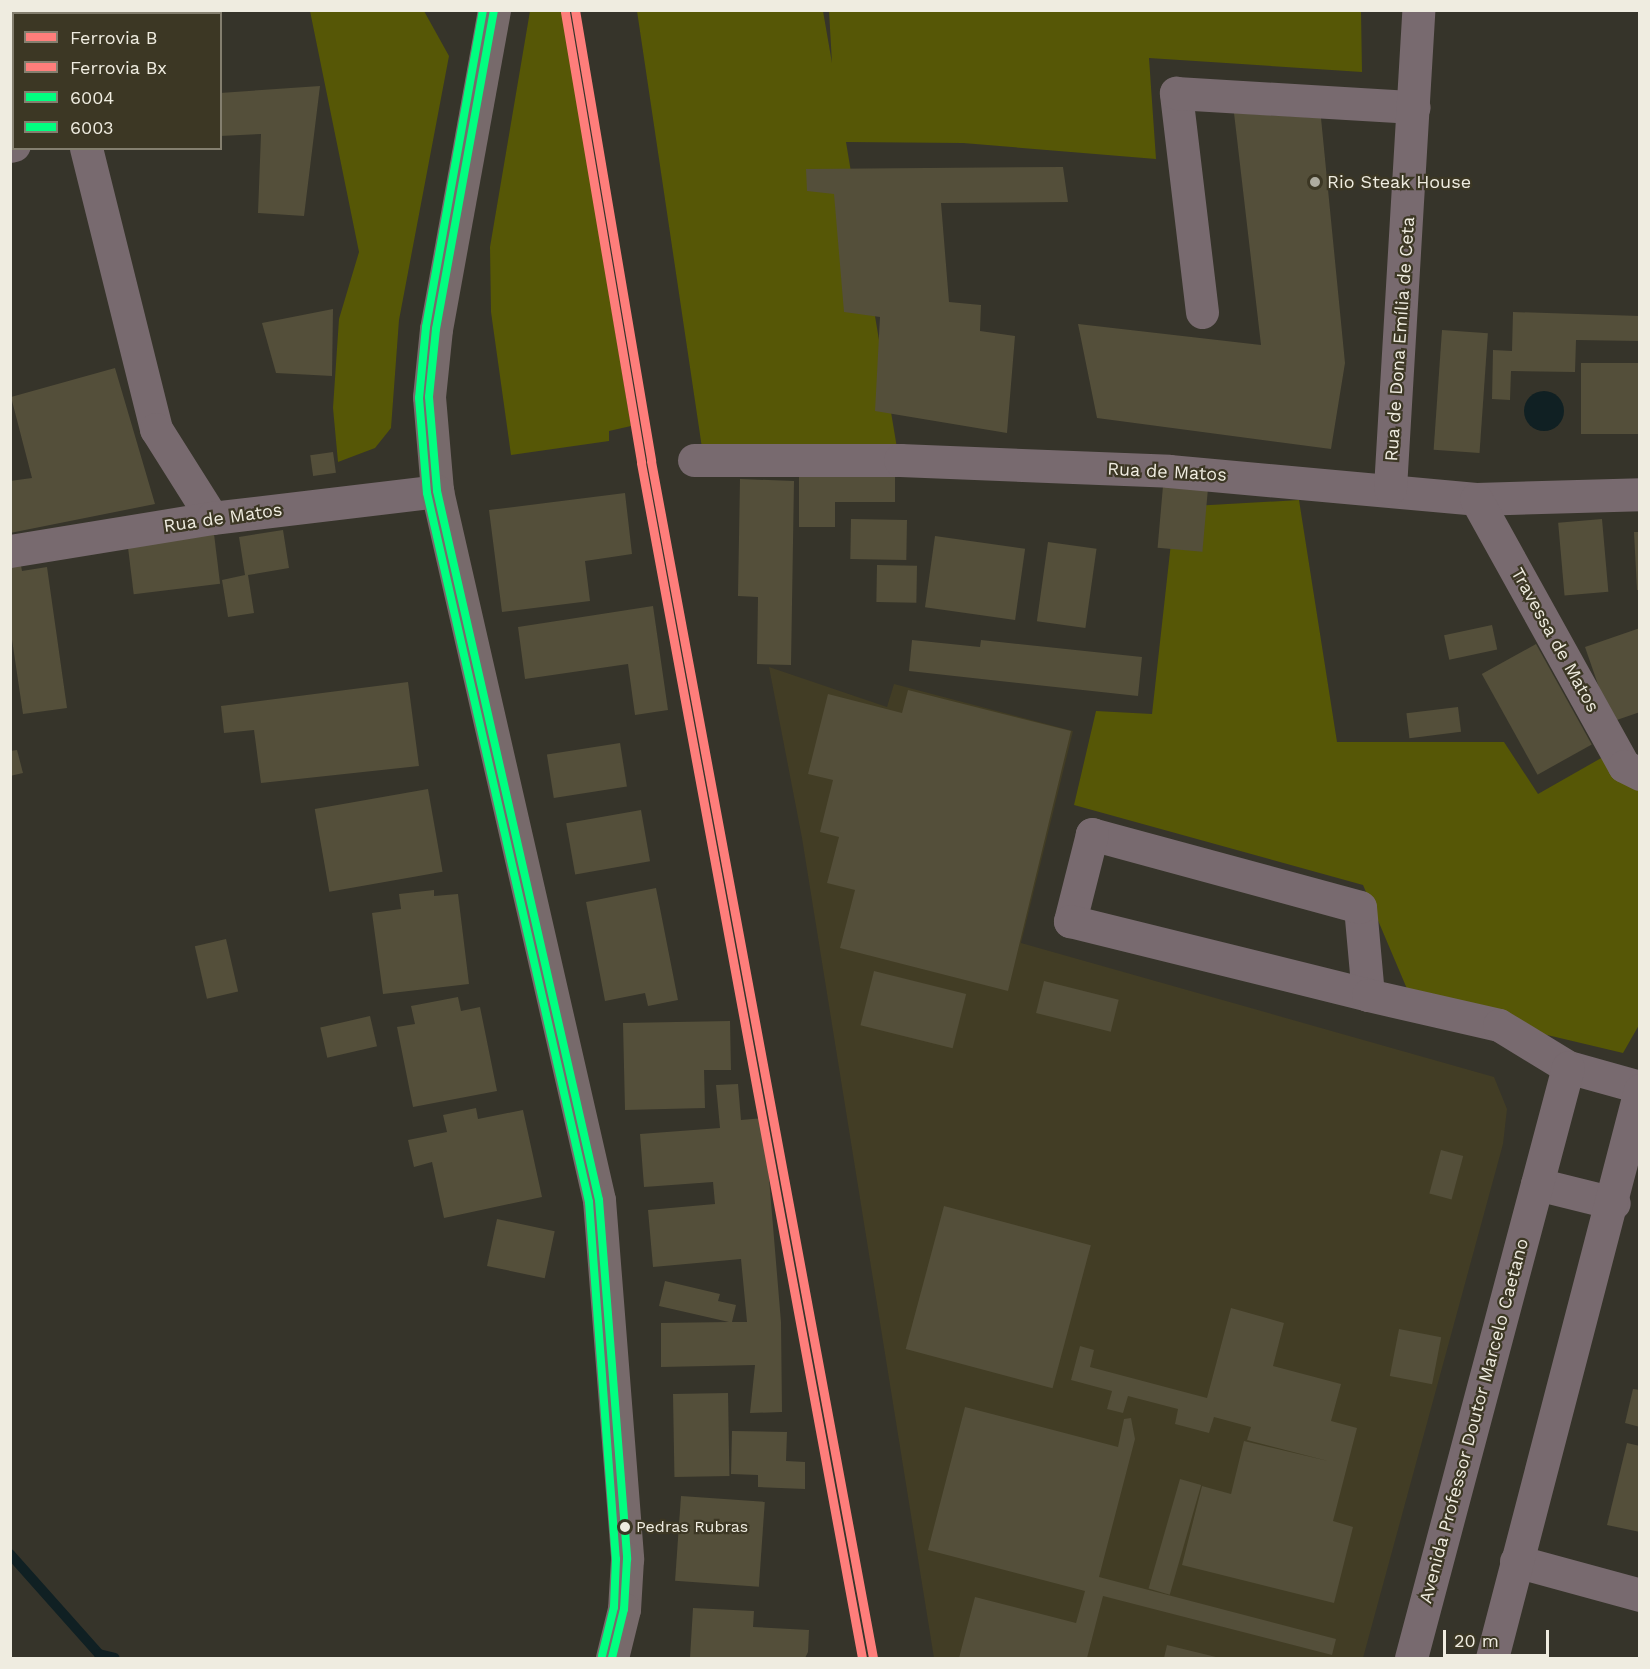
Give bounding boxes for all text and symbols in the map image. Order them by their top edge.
legend [12,12,222,150]
text: Ferrovia B [70,27,157,48]
text: Ferrovia Bx [70,57,167,78]
text: 6004 [70,87,114,108]
text: 6003 [70,117,113,138]
place label: Rio Steak House [1327,171,1471,193]
marker: Rio Steak House [1308,175,1322,189]
street label: Rua de Dona Emília de Ceta [1381,215,1419,463]
street label: Rua de Matos [1107,458,1227,486]
street label: Rua de Matos [162,499,284,537]
street label: Travessa de Matos [1506,564,1604,716]
street label: Avenida Professor Doutor Marcelo Caetano [1415,1236,1533,1606]
place label: Pedras Rubras [636,1517,748,1537]
marker: Pedras Rubras [619,1521,631,1533]
scale bar [1446,1618,1552,1656]
text: 20 m [1454,1630,1499,1651]

